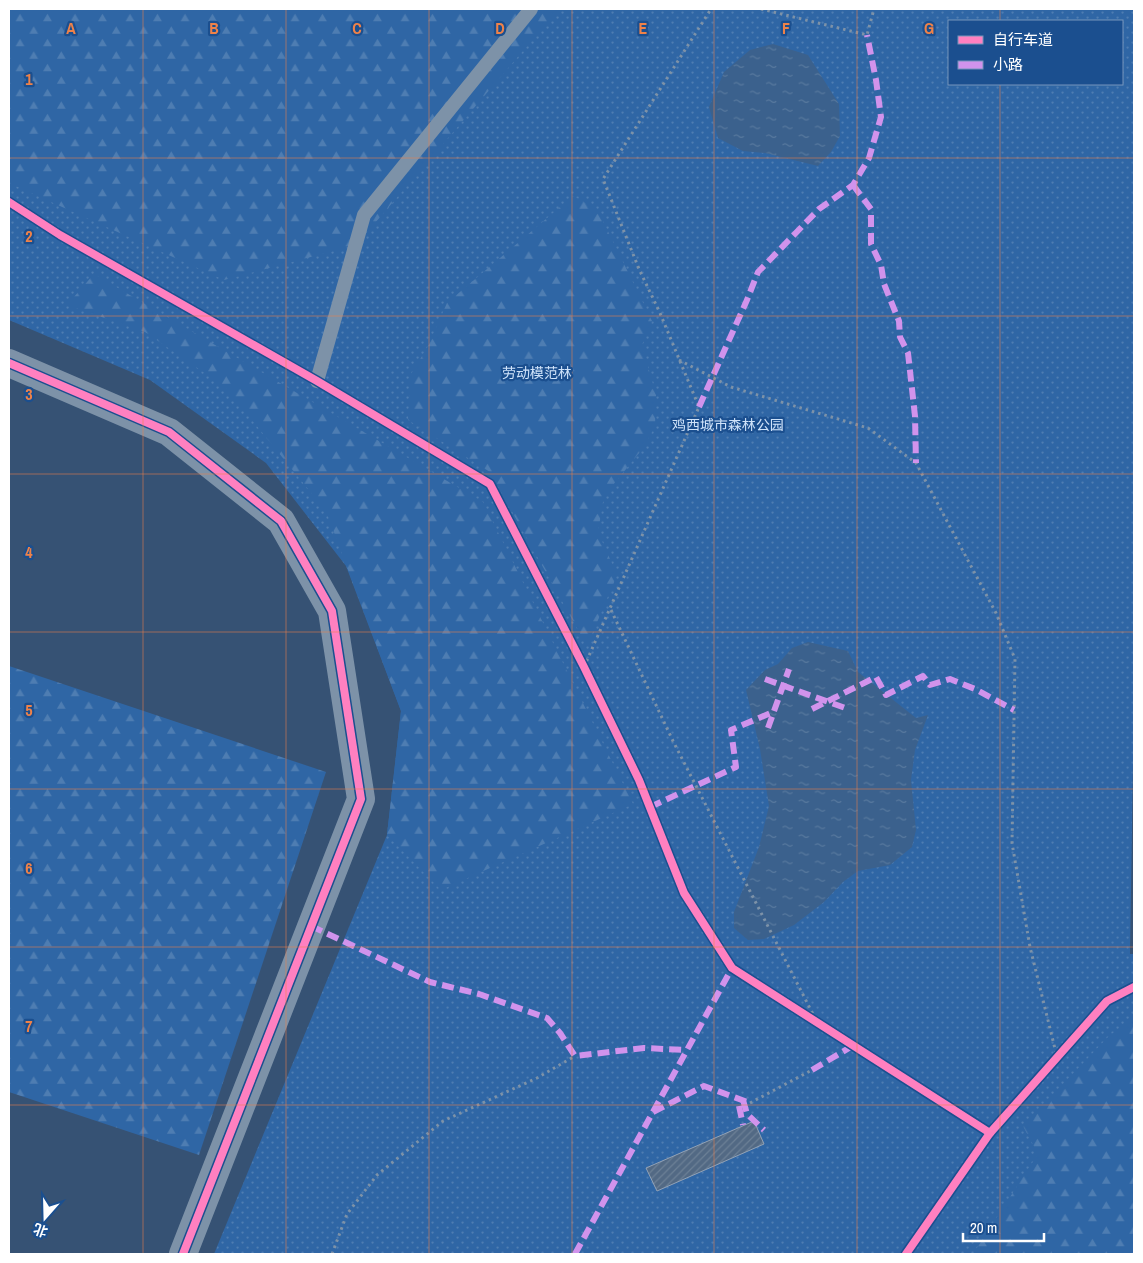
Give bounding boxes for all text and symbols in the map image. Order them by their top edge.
text: A [66,17,76,39]
text: B [209,17,219,39]
text: C [352,17,362,39]
text: D [495,17,505,39]
text: E [639,17,648,39]
text: F [782,17,790,39]
text: G [924,17,934,39]
legend [948,20,1123,85]
text: 自行车道 [993,29,1053,50]
text: 小路 [993,54,1023,75]
text: 1 [25,68,33,90]
text: 2 [25,225,33,247]
park label: 劳动模范林 [502,364,572,382]
text: 3 [25,383,33,405]
park label: 鸡西城市森林公园 [672,416,784,434]
text: 4 [25,541,33,563]
text: 5 [25,699,33,721]
text: 6 [25,857,33,879]
text: 7 [25,1015,33,1037]
north arrow [20,1193,70,1243]
scale bar [963,1210,1044,1242]
text: 20 m [970,1217,997,1238]
text: 北 [31,1219,50,1241]

